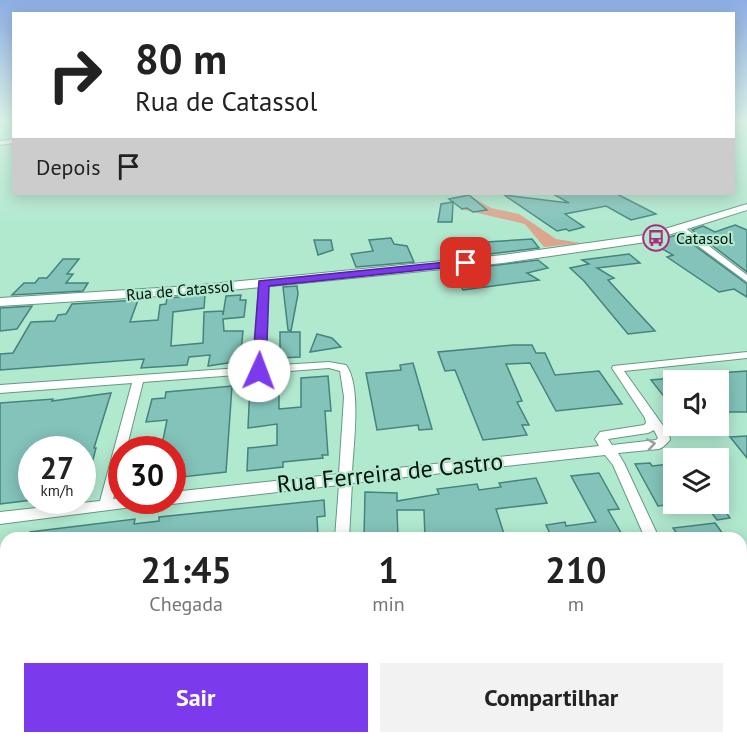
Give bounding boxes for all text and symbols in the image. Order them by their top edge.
text: 80 m [135,31,227,86]
icon: right [36,36,114,114]
text: Rua de Catassol [135,84,317,118]
icon: arrive [112,150,145,183]
text: Depois [36,153,100,181]
bus stop icon: Catassol [641,223,671,253]
place label: Catassol [676,228,733,248]
pin [440,237,491,288]
icon: arrive [449,246,482,279]
street label: Rua de Catassol [125,275,235,305]
position arrow [227,339,291,403]
map controls [663,370,729,514]
button: sound [663,370,729,436]
speed limit sign: 30 [108,436,186,514]
one-way arrow [646,439,656,451]
street label: Rua Ferreira de Castro [275,445,505,500]
text: 27 [40,448,74,487]
button: layers [663,448,729,514]
text: km/h [41,481,73,500]
text: 21:45 [140,546,232,593]
text: 1 [378,546,399,593]
text: 210 [545,546,607,593]
text: Chegada [149,591,223,617]
text: min [372,591,405,617]
text: m [568,591,584,617]
button: Sair [24,663,368,732]
button: Compartilhar [380,663,723,732]

